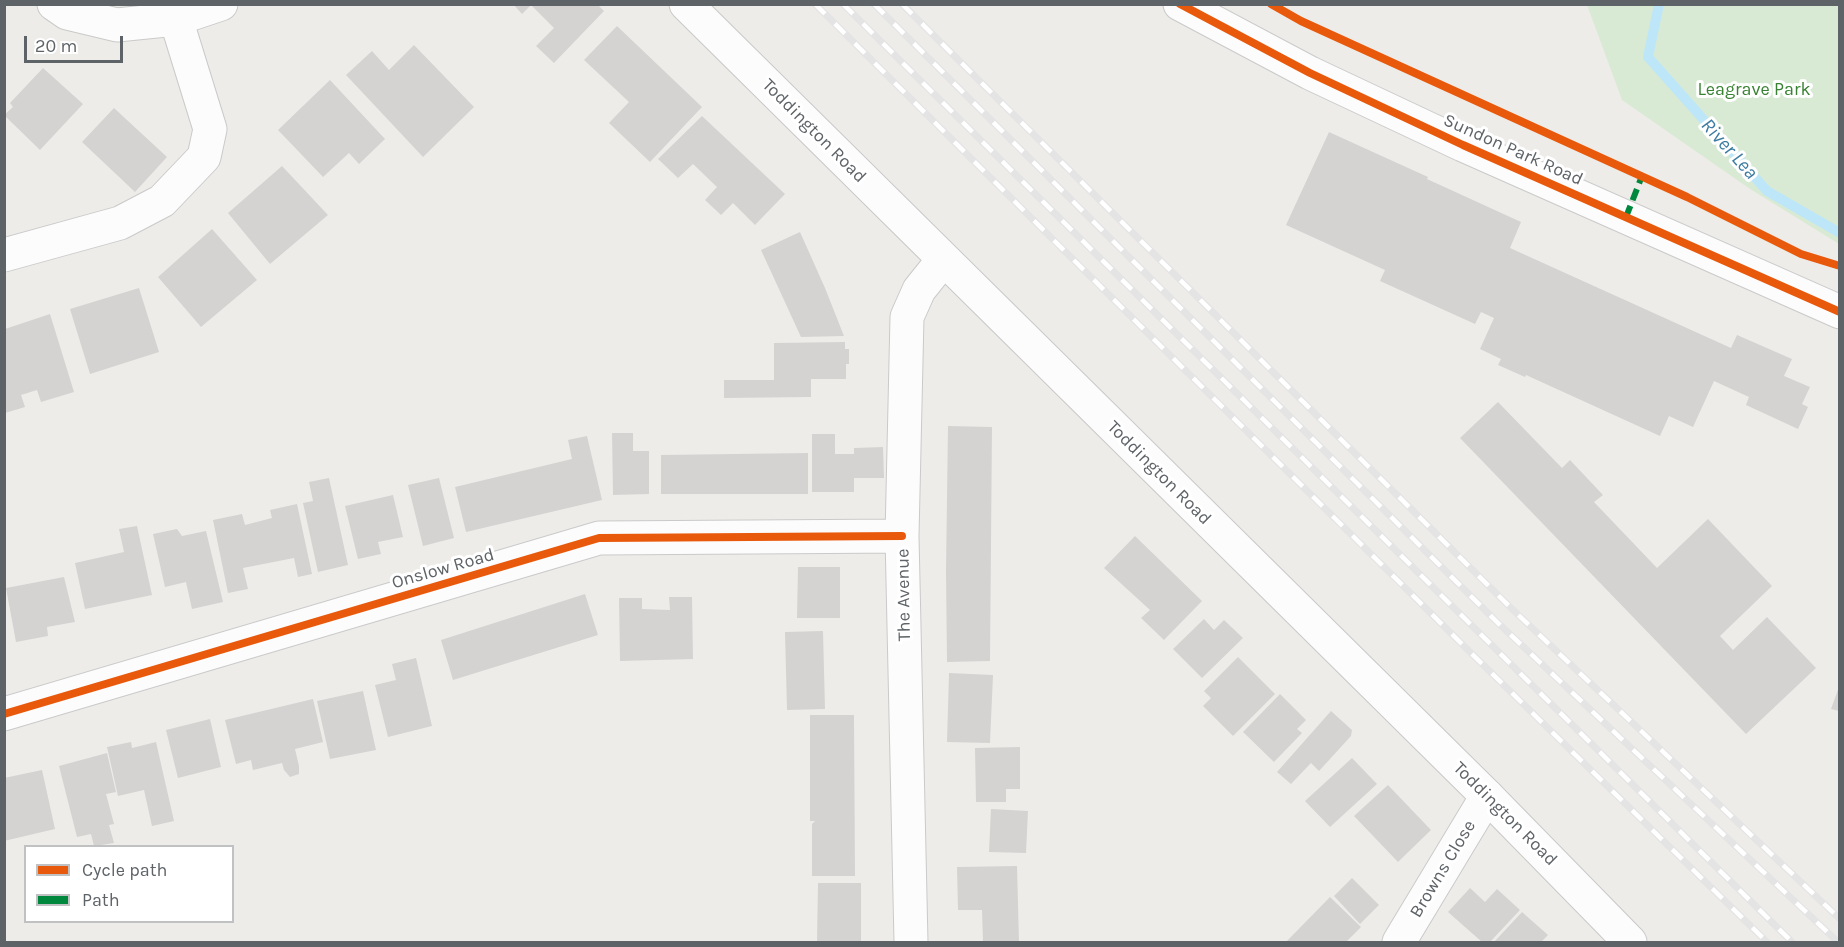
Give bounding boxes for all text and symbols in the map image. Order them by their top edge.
scale bar [27,24,126,62]
text: 20 m [35,35,77,57]
street label: Toddington Road [757,74,871,188]
park label: Leagrave Park [1697,79,1811,101]
street label: Sundon Park Road [1440,110,1586,190]
water label: River Lea [1695,114,1763,184]
street label: Toddington Road [1102,416,1216,530]
street label: Onslow Road [389,544,497,594]
street label: The Avenue [892,549,916,641]
street label: Toddington Road [1448,757,1562,871]
street label: Browns Close [1405,816,1481,922]
legend [24,845,234,923]
text: Cycle path [82,859,167,881]
text: Path [82,889,120,911]

